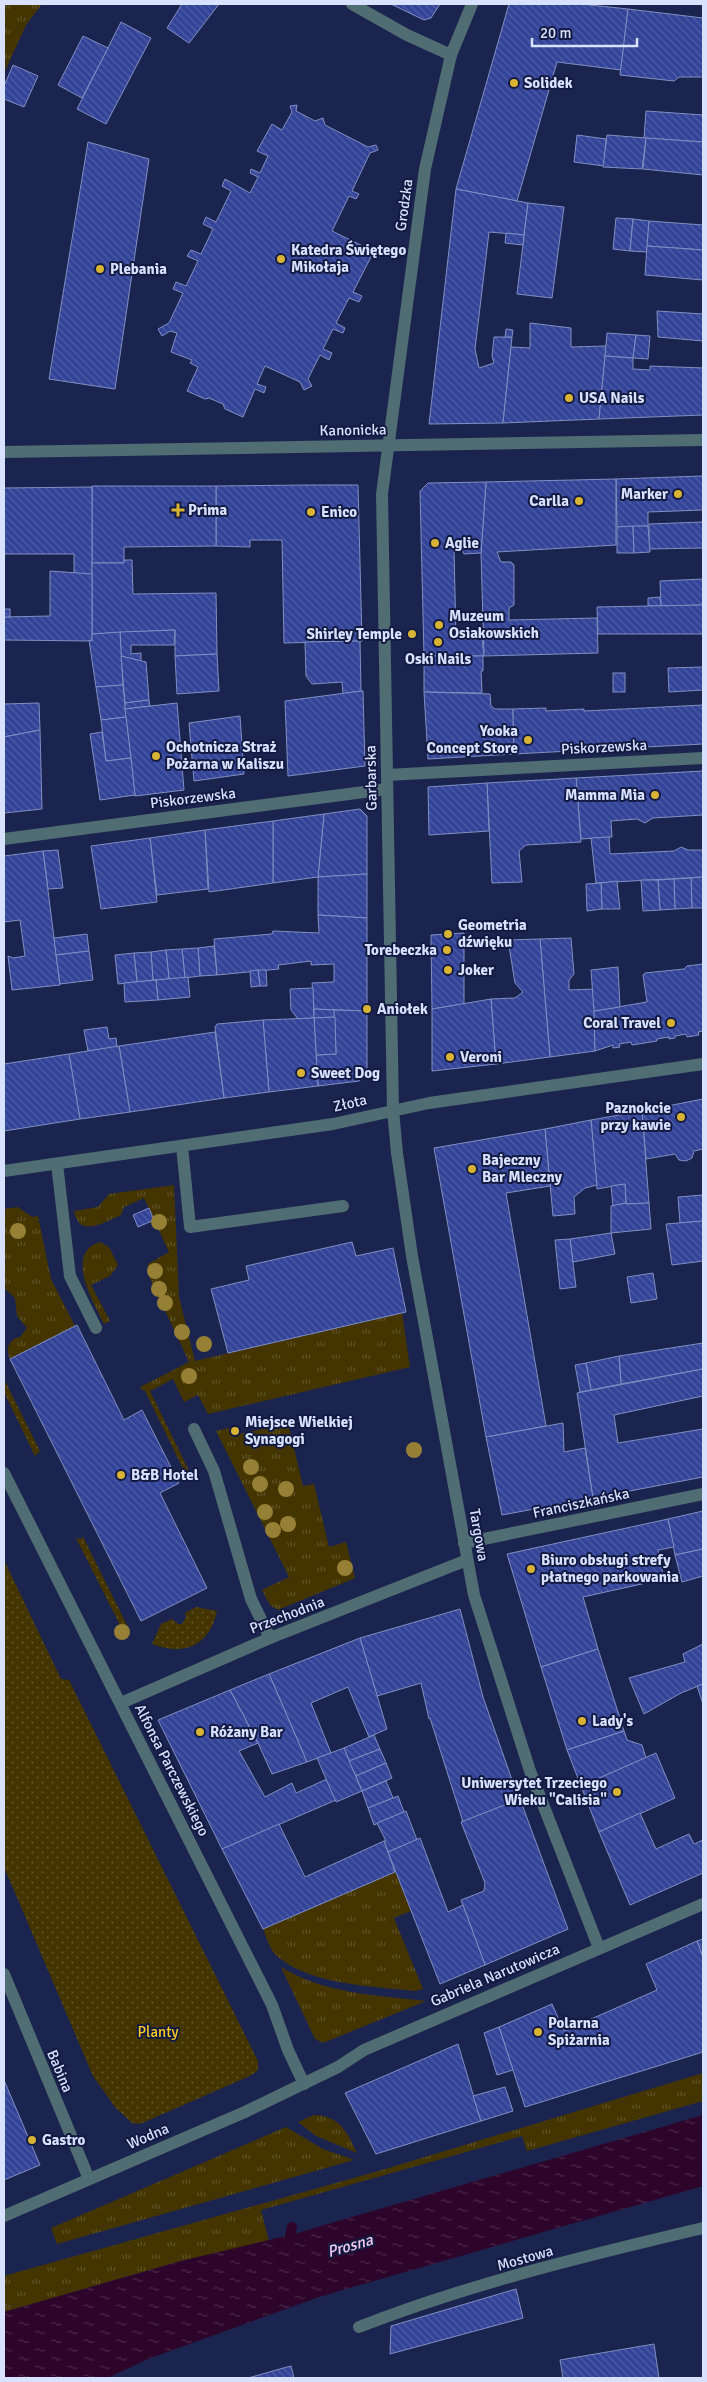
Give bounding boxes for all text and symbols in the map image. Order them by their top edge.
scale bar [532,15,637,47]
text: 20 m [540,24,571,42]
place label: Solidek [524,74,573,92]
marker: Solidek [508,77,520,89]
street label: Grodzka [391,178,417,232]
place label: Katedra Świętego Mikołaja [291,240,406,276]
marker: Katedra Świętego Mikołaja [275,253,287,265]
place label: Plebania [110,260,167,278]
marker: Plebania [94,263,106,275]
place label: USA Nails [579,389,645,407]
marker: USA Nails [563,392,575,404]
street label: Kanonicka [319,420,387,440]
place label: Marker [621,485,668,503]
marker: Marker [672,488,684,500]
place label: Carlla [529,492,569,510]
marker: Carlla [573,495,585,507]
place label: Prima [188,501,227,519]
place label: Enico [321,503,357,521]
marker: Prima [172,504,184,516]
marker: Enico [305,506,317,518]
place label: Aglie [445,534,479,552]
marker: Aglie [429,537,441,549]
place label: Muzeum Osiakowskich [449,607,539,642]
marker: Muzeum Osiakowskich [433,619,445,631]
place label: Shirley Temple [306,625,402,643]
marker: Shirley Temple [406,628,418,640]
marker: Oski Nails [432,636,444,648]
place label: Oski Nails [405,650,471,668]
place label: Yooka Concept Store [427,722,518,757]
marker: Yooka Concept Store [522,734,534,746]
street label: Piskorzewska [561,736,647,758]
place label: Ochotnicza Straż Pożarna w Kaliszu [166,738,284,773]
street label: Garbarska [361,745,381,811]
marker: Ochotnicza Straż Pożarna w Kaliszu [150,750,162,762]
street label: Piskorzewska [149,784,237,812]
place label: Mamma Mia [565,786,645,804]
marker: Mamma Mia [649,789,661,801]
place label: Geometria dźwięku [458,916,527,951]
marker: Geometria dźwięku [442,928,454,940]
place label: Torebeczka [365,941,437,959]
marker: Torebeczka [441,944,453,956]
place label: Joker [458,961,494,979]
marker: Joker [442,964,454,976]
place label: Aniołek [377,1000,428,1018]
marker: Aniołek [361,1003,373,1015]
place label: Coral Travel [583,1014,661,1032]
marker: Coral Travel [665,1017,677,1029]
place label: Veroni [460,1048,502,1066]
marker: Veroni [444,1051,456,1063]
place label: Sweet Dog [311,1064,380,1082]
marker: Sweet Dog [295,1067,307,1079]
street label: Złota [331,1090,369,1116]
place label: Paznokcie przy kawie [600,1099,671,1134]
marker: Paznokcie przy kawie [675,1111,687,1123]
place label: Bajeczny Bar Mleczny [482,1151,563,1186]
marker: Bajeczny Bar Mleczny [466,1163,478,1175]
place label: Miejsce Wielkiej Synagogi [245,1413,353,1448]
marker: Miejsce Wielkiej Synagogi [229,1425,241,1437]
place label: B&B Hotel [131,1466,199,1484]
marker: B&B Hotel [115,1469,127,1481]
street label: Franciszkańska [531,1484,631,1522]
street label: Targowa [466,1507,492,1563]
place label: Biuro obsługi strefy płatnego parkowania [541,1551,679,1586]
marker: Biuro obsługi strefy płatnego parkowania [525,1563,537,1575]
street label: Przechodnia [247,1592,327,1638]
street label: Alfonsa Parczewskiego [131,1701,213,1839]
place label: Lady's [592,1712,633,1730]
marker: Lady's [576,1715,588,1727]
place label: Różany Bar [210,1723,283,1741]
marker: Różany Bar [194,1726,206,1738]
place label: Uniwersytet Trzeciego Wieku "Calisia" [461,1774,607,1809]
marker: Uniwersytet Trzeciego Wieku "Calisia" [611,1786,623,1798]
street label: Gabriela Narutowicza [428,1940,562,2010]
place label: Polarna Spiżarnia [548,2014,610,2049]
park label: Planty [137,2023,179,2041]
marker: Polarna Spiżarnia [532,2026,544,2038]
street label: Babina [43,2047,77,2095]
street label: Wodna [124,2119,172,2153]
place label: Gastro [42,2131,86,2149]
marker: Gastro [26,2134,38,2146]
water label: Prosna [325,2230,376,2262]
street label: Mostowa [495,2241,555,2275]

